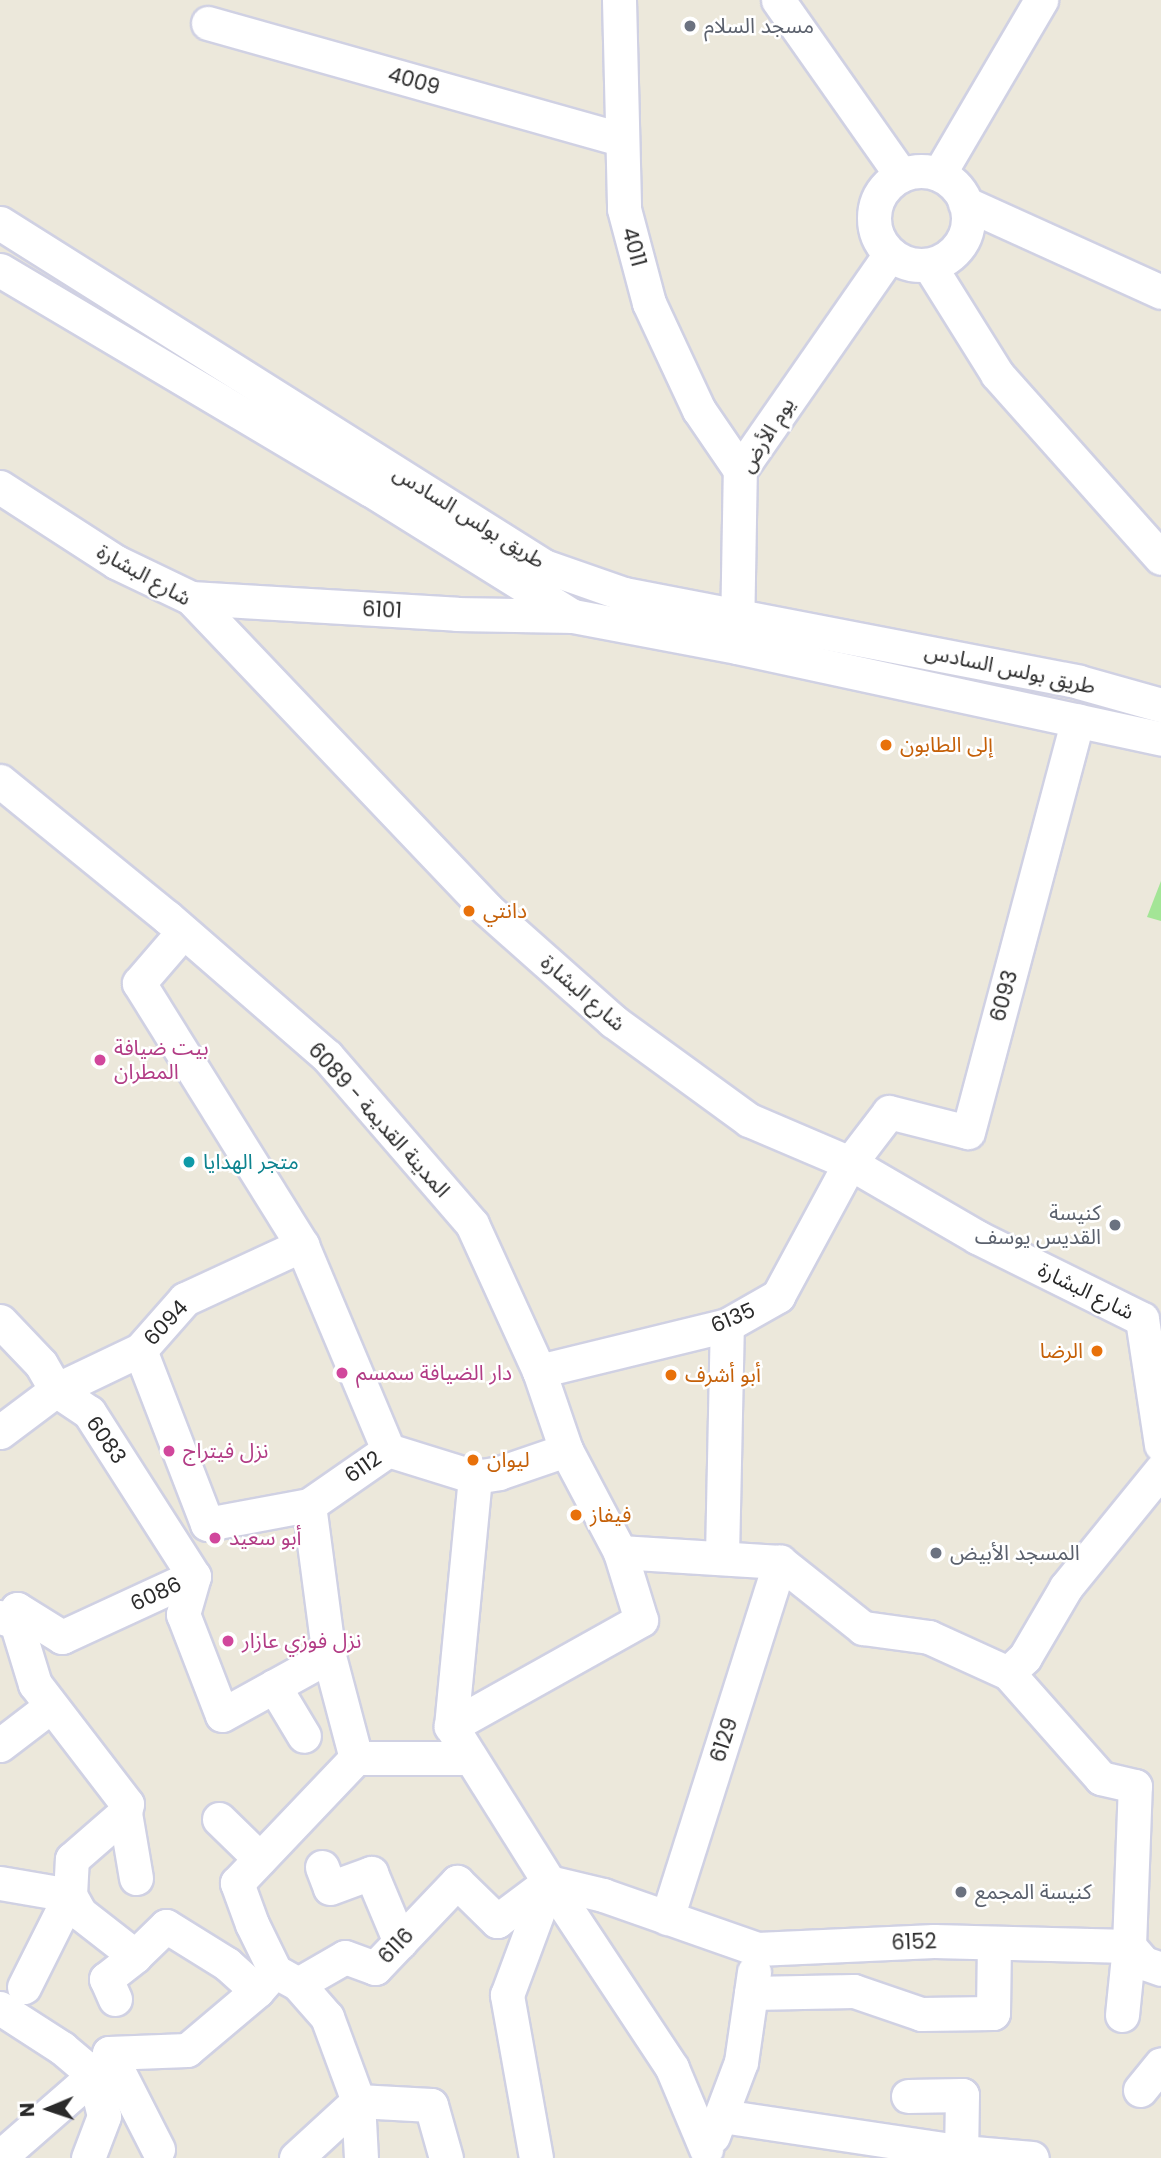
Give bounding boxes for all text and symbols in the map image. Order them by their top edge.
place label: مسجد السلام [704,13,814,39]
marker: مسجد السلام [682,18,698,34]
street label: 4009 [385,62,443,100]
street label: 4011 [617,224,651,270]
street label: يوم الأرض [734,393,800,477]
street label: طريق بولس السادس [389,460,549,574]
street label: شارع البشارة [93,539,195,611]
street label: 6101 [361,596,403,624]
street label: طريق بولس السادس [922,639,1098,699]
place label: إلى الطابون [900,732,993,758]
marker: إلى الطابون [878,737,894,753]
place label: دانتي [483,898,527,924]
marker: دانتي [461,903,477,919]
street label: شارع البشارة [536,950,630,1036]
street label: 6093 [985,968,1023,1024]
place label: بيت ضيافة المطران [114,1035,209,1085]
street label: المدينة القديمة - 6089 [303,1037,455,1203]
marker: بيت ضيافة المطران [92,1052,108,1068]
place label: متجر الهدايا [203,1149,299,1175]
marker: متجر الهدايا [181,1154,197,1170]
place label: كنيسة القديس يوسف [975,1200,1101,1250]
marker: كنيسة القديس يوسف [1107,1217,1123,1233]
street label: شارع البشارة [1034,1257,1138,1325]
street label: 6094 [139,1295,193,1351]
street label: 6135 [707,1297,759,1339]
place label: الرضا [1040,1338,1083,1364]
marker: الرضا [1089,1343,1105,1359]
place label: دار الضيافة سمسم [356,1360,512,1386]
place label: أبو أشرف [685,1362,761,1388]
marker: دار الضيافة سمسم [334,1365,350,1381]
marker: أبو أشرف [663,1367,679,1383]
street label: 6083 [81,1411,131,1469]
place label: نزل فيتراج [183,1438,268,1464]
marker: نزل فيتراج [161,1443,177,1459]
street label: 6112 [340,1446,386,1488]
place label: ليوان [487,1447,530,1473]
marker: ليوان [465,1452,481,1468]
place label: فيفاز [590,1502,631,1528]
marker: فيفاز [568,1507,584,1523]
place label: أبو سعيد [229,1525,302,1551]
marker: أبو سعيد [207,1530,223,1546]
place label: المسجد الأبيض [950,1540,1080,1566]
marker: المسجد الأبيض [928,1545,944,1561]
street label: 6086 [127,1571,185,1617]
place label: نزل فوزي عازار [242,1628,361,1654]
marker: نزل فوزي عازار [220,1633,236,1649]
street label: 6129 [705,1715,743,1765]
place label: كنيسة المجمع [975,1879,1092,1905]
marker: كنيسة المجمع [953,1884,969,1900]
street label: 6116 [373,1923,419,1969]
street label: 6152 [891,1929,937,1955]
north arrow [14,2074,84,2144]
text: N [14,2102,41,2117]

